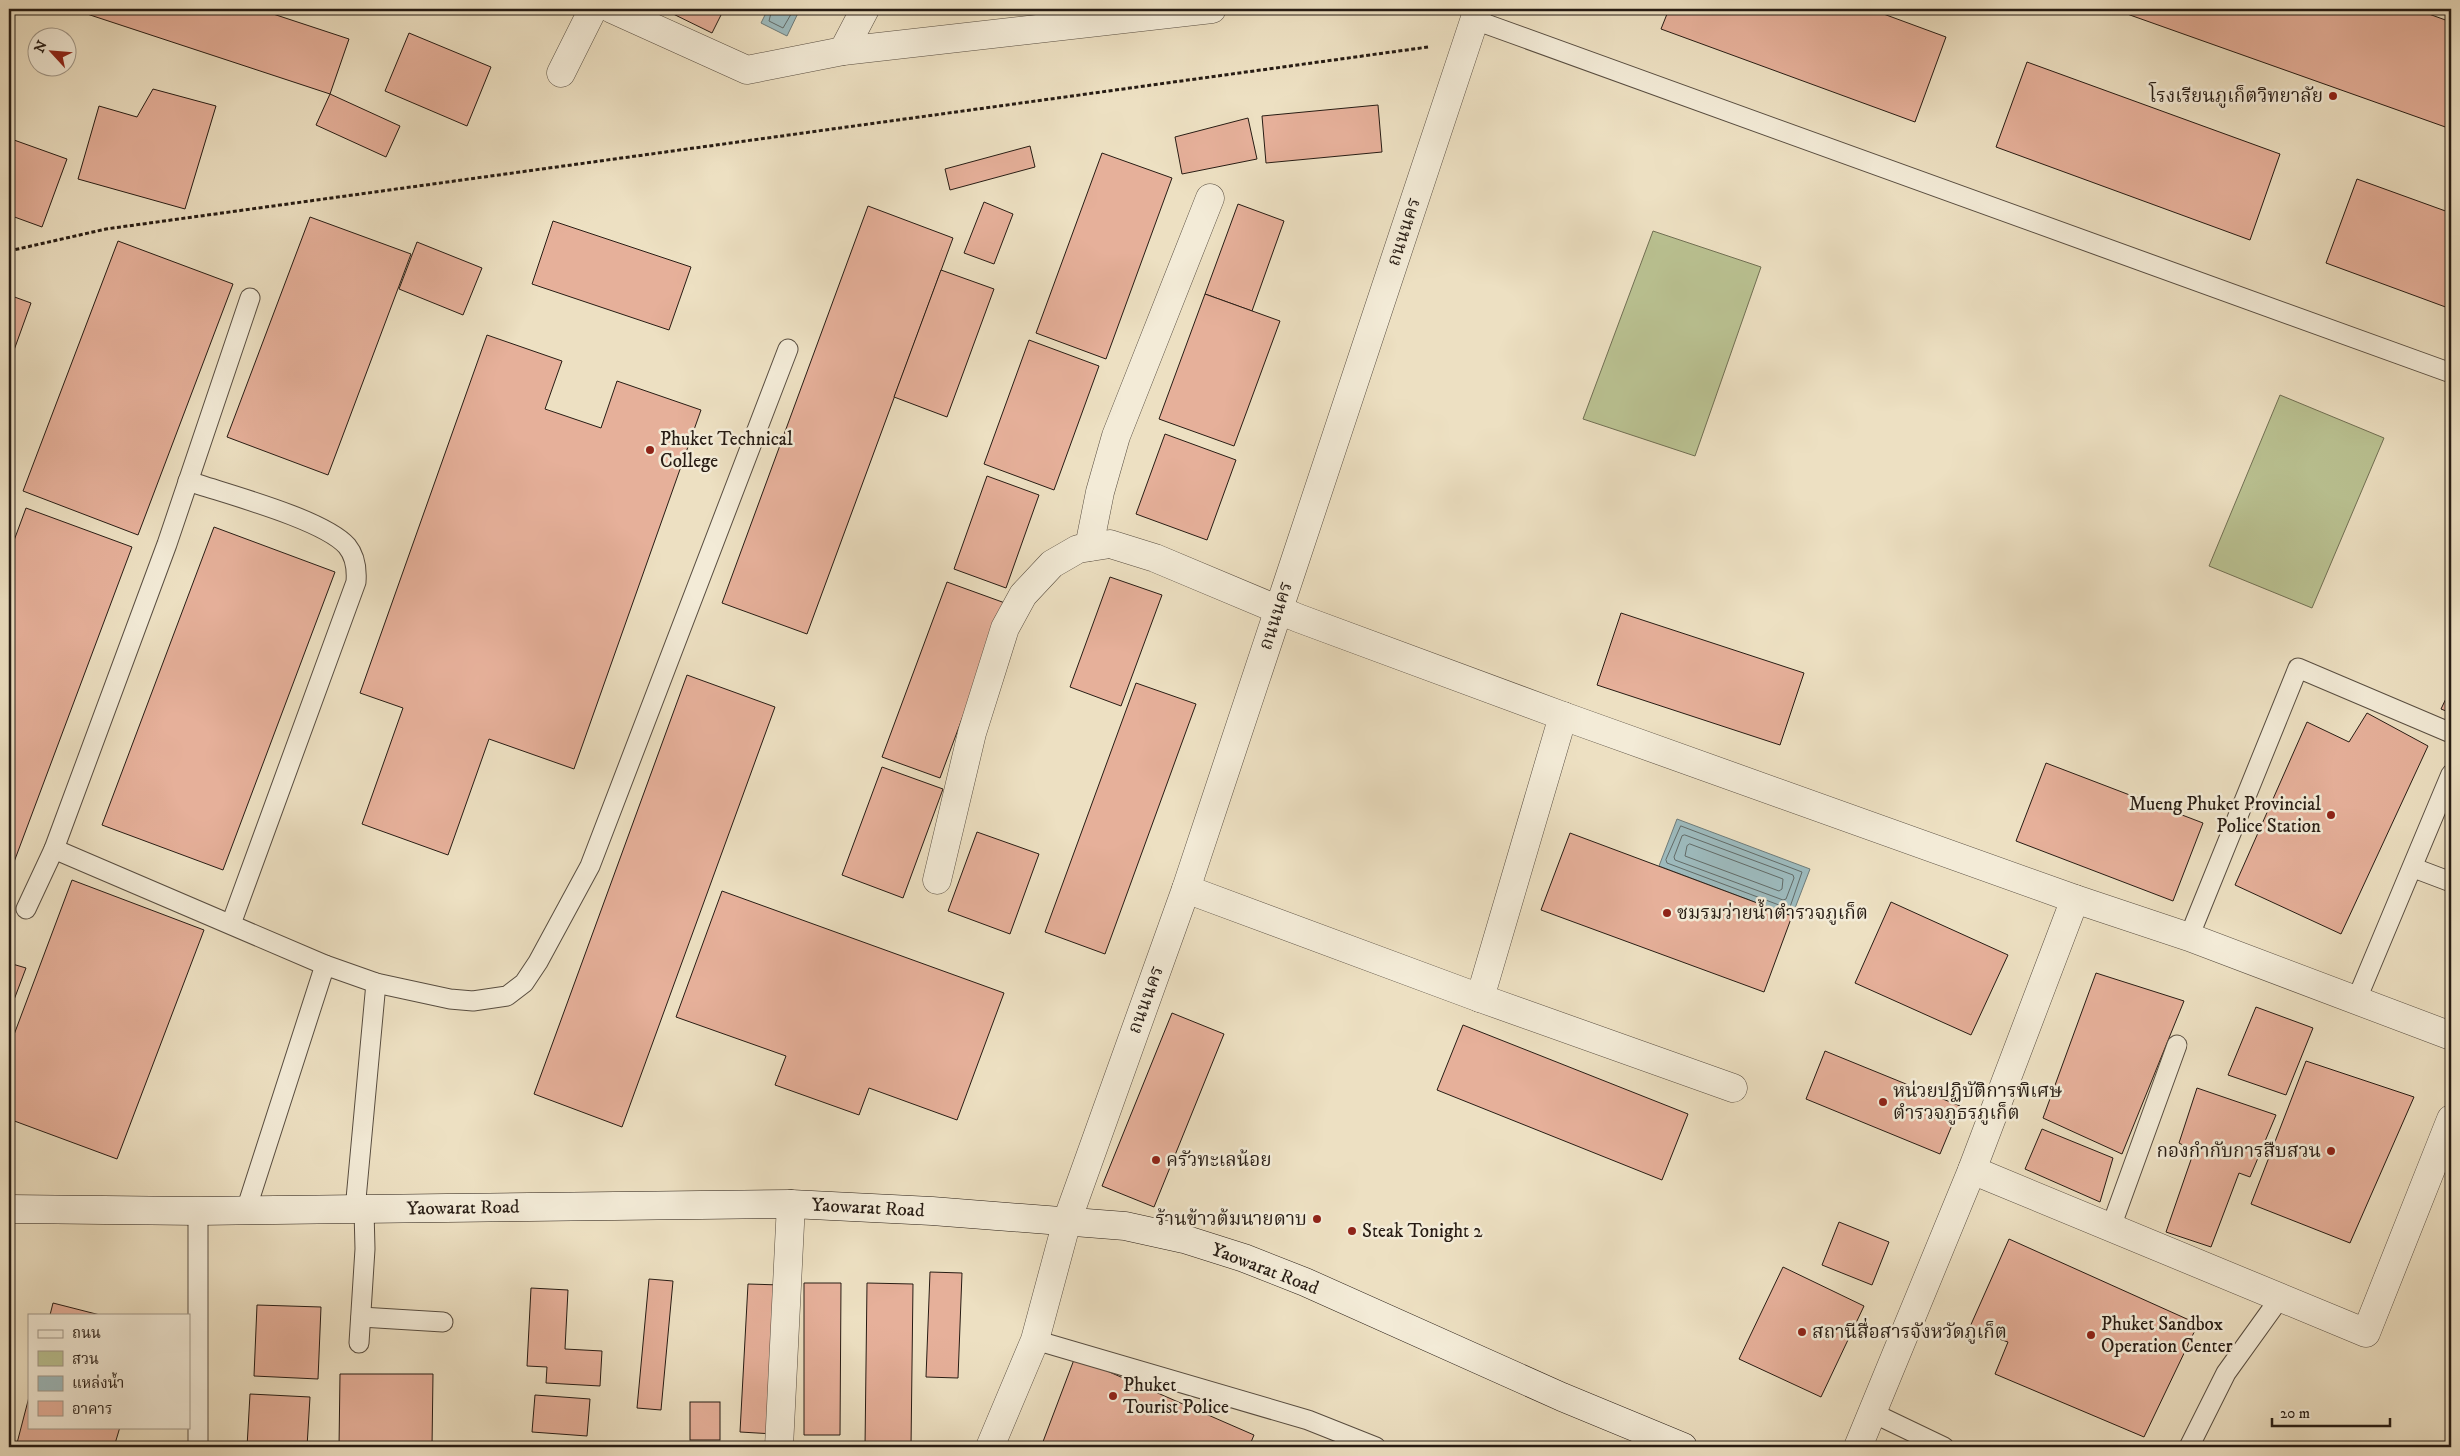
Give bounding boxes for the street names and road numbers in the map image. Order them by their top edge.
street label: ถนนนคร [1382,195,1426,269]
street label: ถนนนคร [1254,579,1298,653]
street label: ถนนนคร [1123,963,1169,1037]
street label: Yaowarat Road [811,1194,926,1222]
street label: Yaowarat Road [406,1196,520,1220]
street label: Yaowarat Road [1208,1238,1322,1300]

